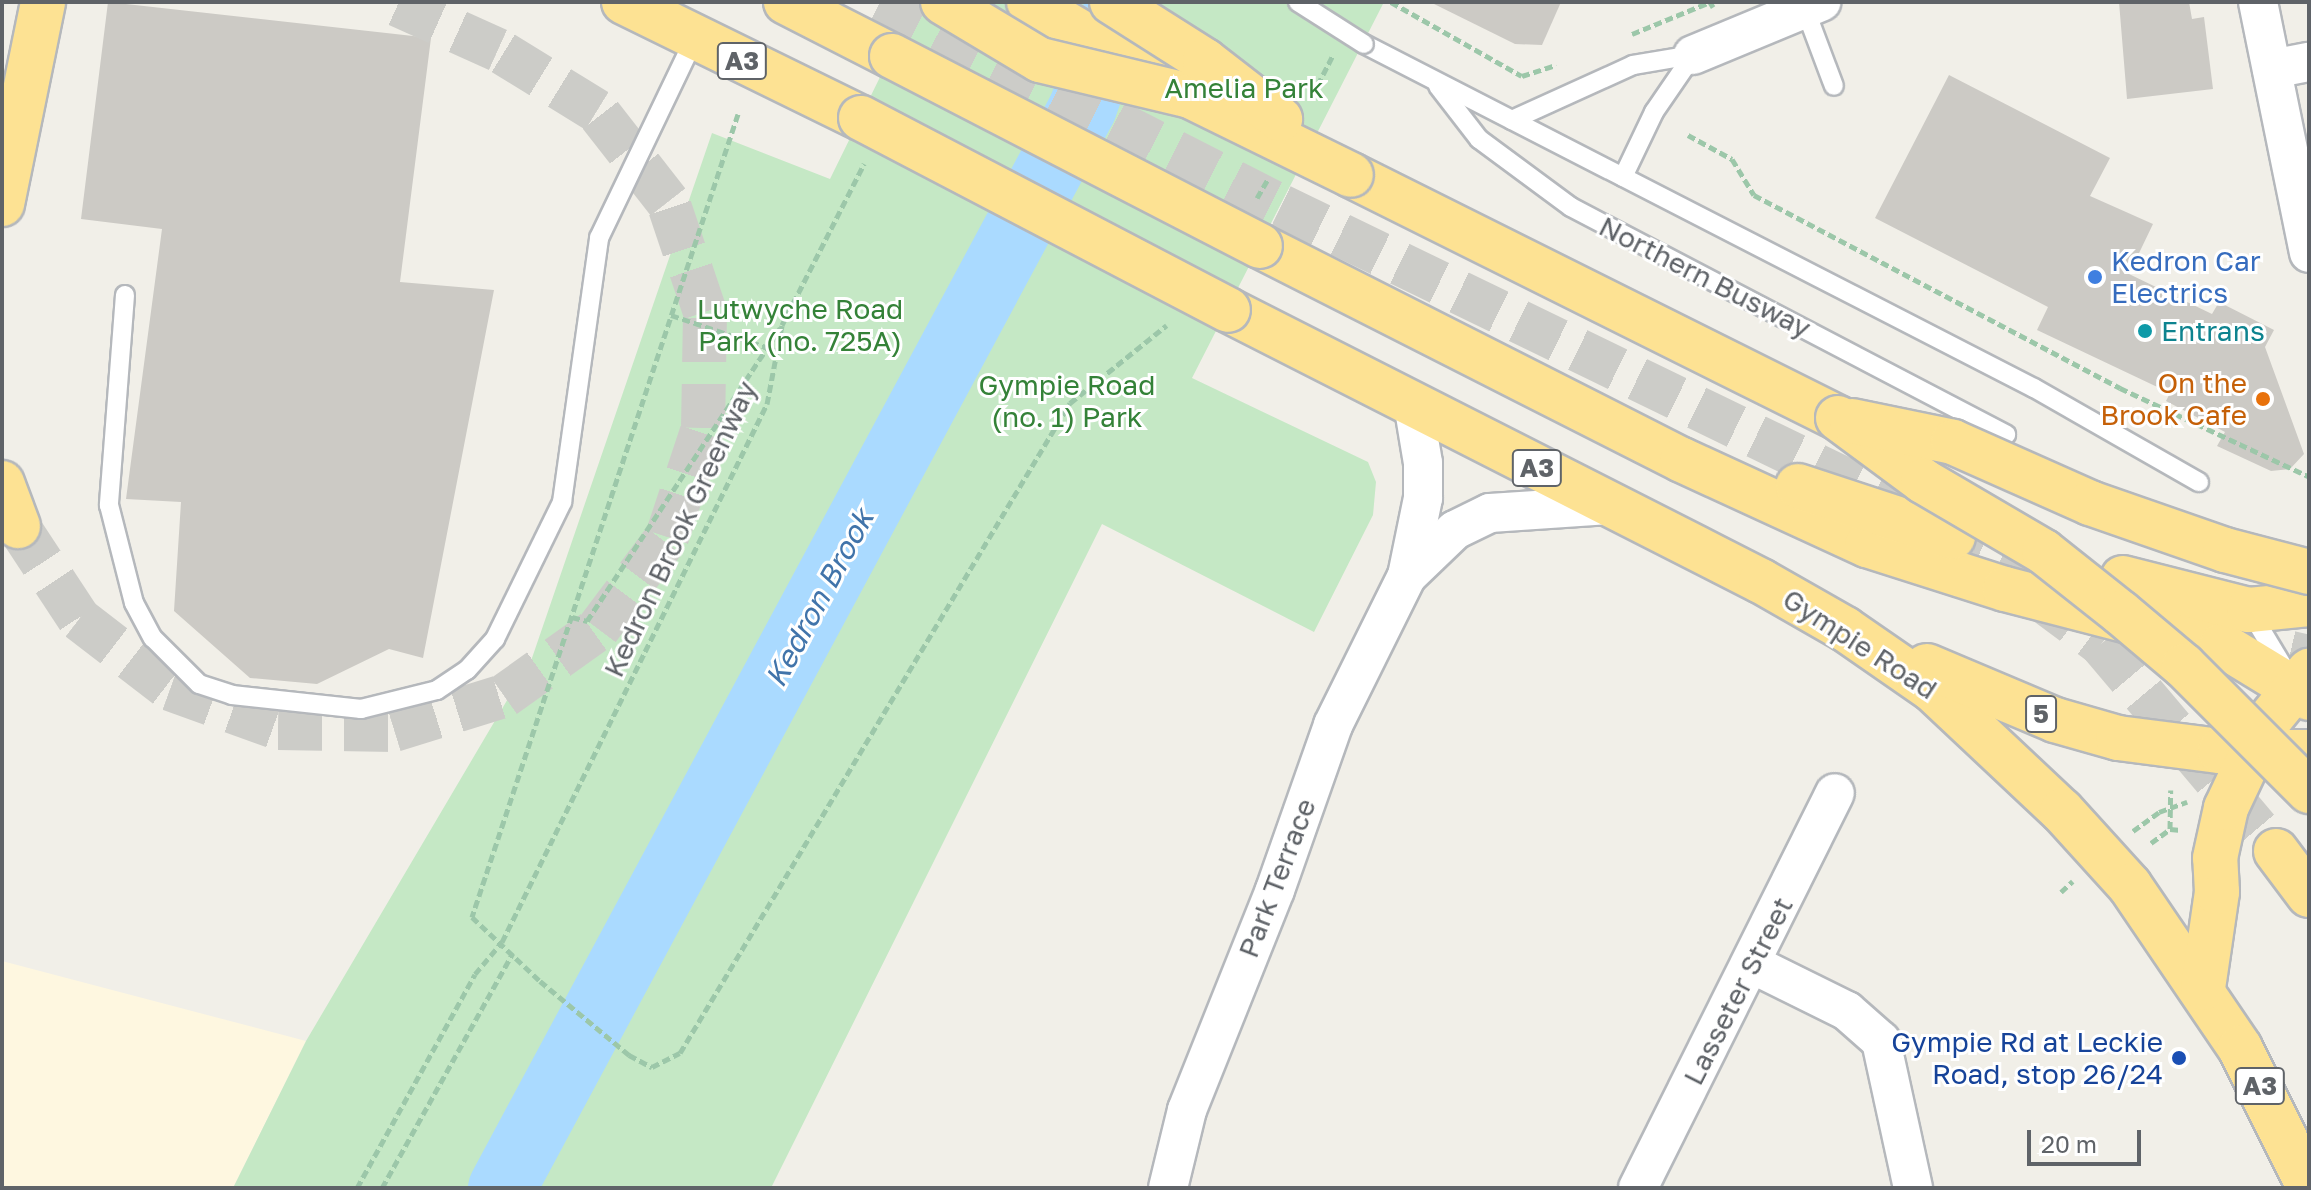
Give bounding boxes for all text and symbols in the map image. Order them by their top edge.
road number: A3 [716,39,768,83]
park label: Amelia Park [1164,71,1324,105]
street label: Northern Busway [1594,209,1816,345]
place label: Kedron Car Electrics [2111,244,2261,310]
marker: Kedron Car Electrics [2086,268,2104,286]
park label: Lutwyche Road Park (no. 725A) [697,292,903,358]
place label: Entrans [2161,314,2265,348]
marker: Entrans [2136,322,2154,340]
place label: On the Brook Cafe [2100,366,2247,432]
park label: Gympie Road (no. 1) Park [979,368,1155,434]
street label: Kedron Brook Greenway [597,376,763,682]
marker: On the Brook Cafe [2254,390,2272,408]
road number: A3 [1511,446,1563,490]
water label: Kedron Brook [757,503,881,693]
street label: Gympie Road [1777,582,1943,706]
road number: 5 [2025,692,2057,736]
street label: Park Terrace [1231,794,1323,962]
street label: Lasseter Street [1676,892,1800,1090]
place label: Gympie Rd at Leckie Road, stop 26/24 [1891,1025,2163,1091]
marker: Gympie Rd at Leckie Road, stop 26/24 [2170,1049,2188,1067]
road number: A3 [2234,1064,2286,1108]
scale bar [2031,1114,2145,1164]
text: 20 m [2041,1129,2097,1158]

